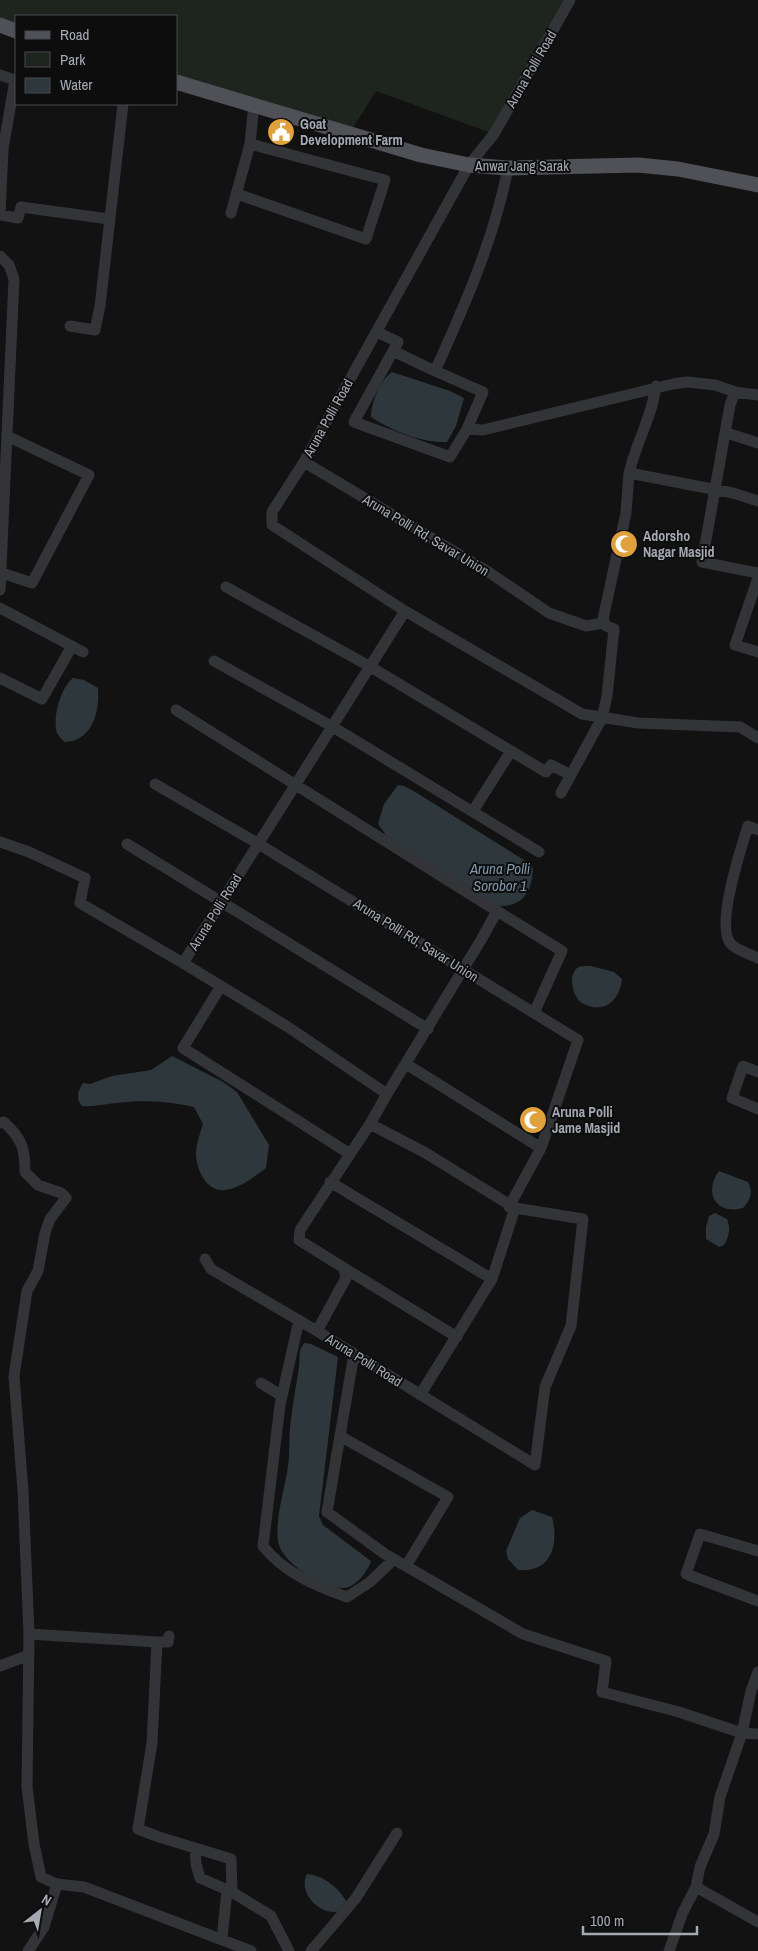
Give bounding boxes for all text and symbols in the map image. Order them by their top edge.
legend [15,15,178,105]
text: Road [60,24,89,45]
street label: Aruna Polli Road [501,27,560,112]
text: Park [60,49,86,70]
text: Water [60,74,92,95]
place label: Goat Development Farm [300,115,403,149]
public building icon: Goat Development Farm [266,117,296,147]
street label: Anwar Jang Sarak [474,157,569,175]
street label: Aruna Polli Road [299,376,357,461]
street label: Aruna Polli Rd, Savar Union [359,490,492,580]
place label: Adorsho Nagar Masjid [643,527,714,561]
mosque icon: Adorsho Nagar Masjid [609,529,639,559]
water label: Aruna Polli Sorobor 1 [469,858,531,896]
street label: Aruna Polli Road [184,870,246,954]
street label: Aruna Polli Rd, Savar Union [349,894,482,986]
place label: Aruna Polli Jame Masjid [552,1103,620,1137]
mosque icon: Aruna Polli Jame Masjid [518,1105,548,1135]
street label: Aruna Polli Road [322,1329,406,1391]
north arrow [15,1886,65,1936]
text: N [39,1890,55,1910]
scale bar [583,1904,697,1936]
text: 100 m [590,1910,624,1931]

